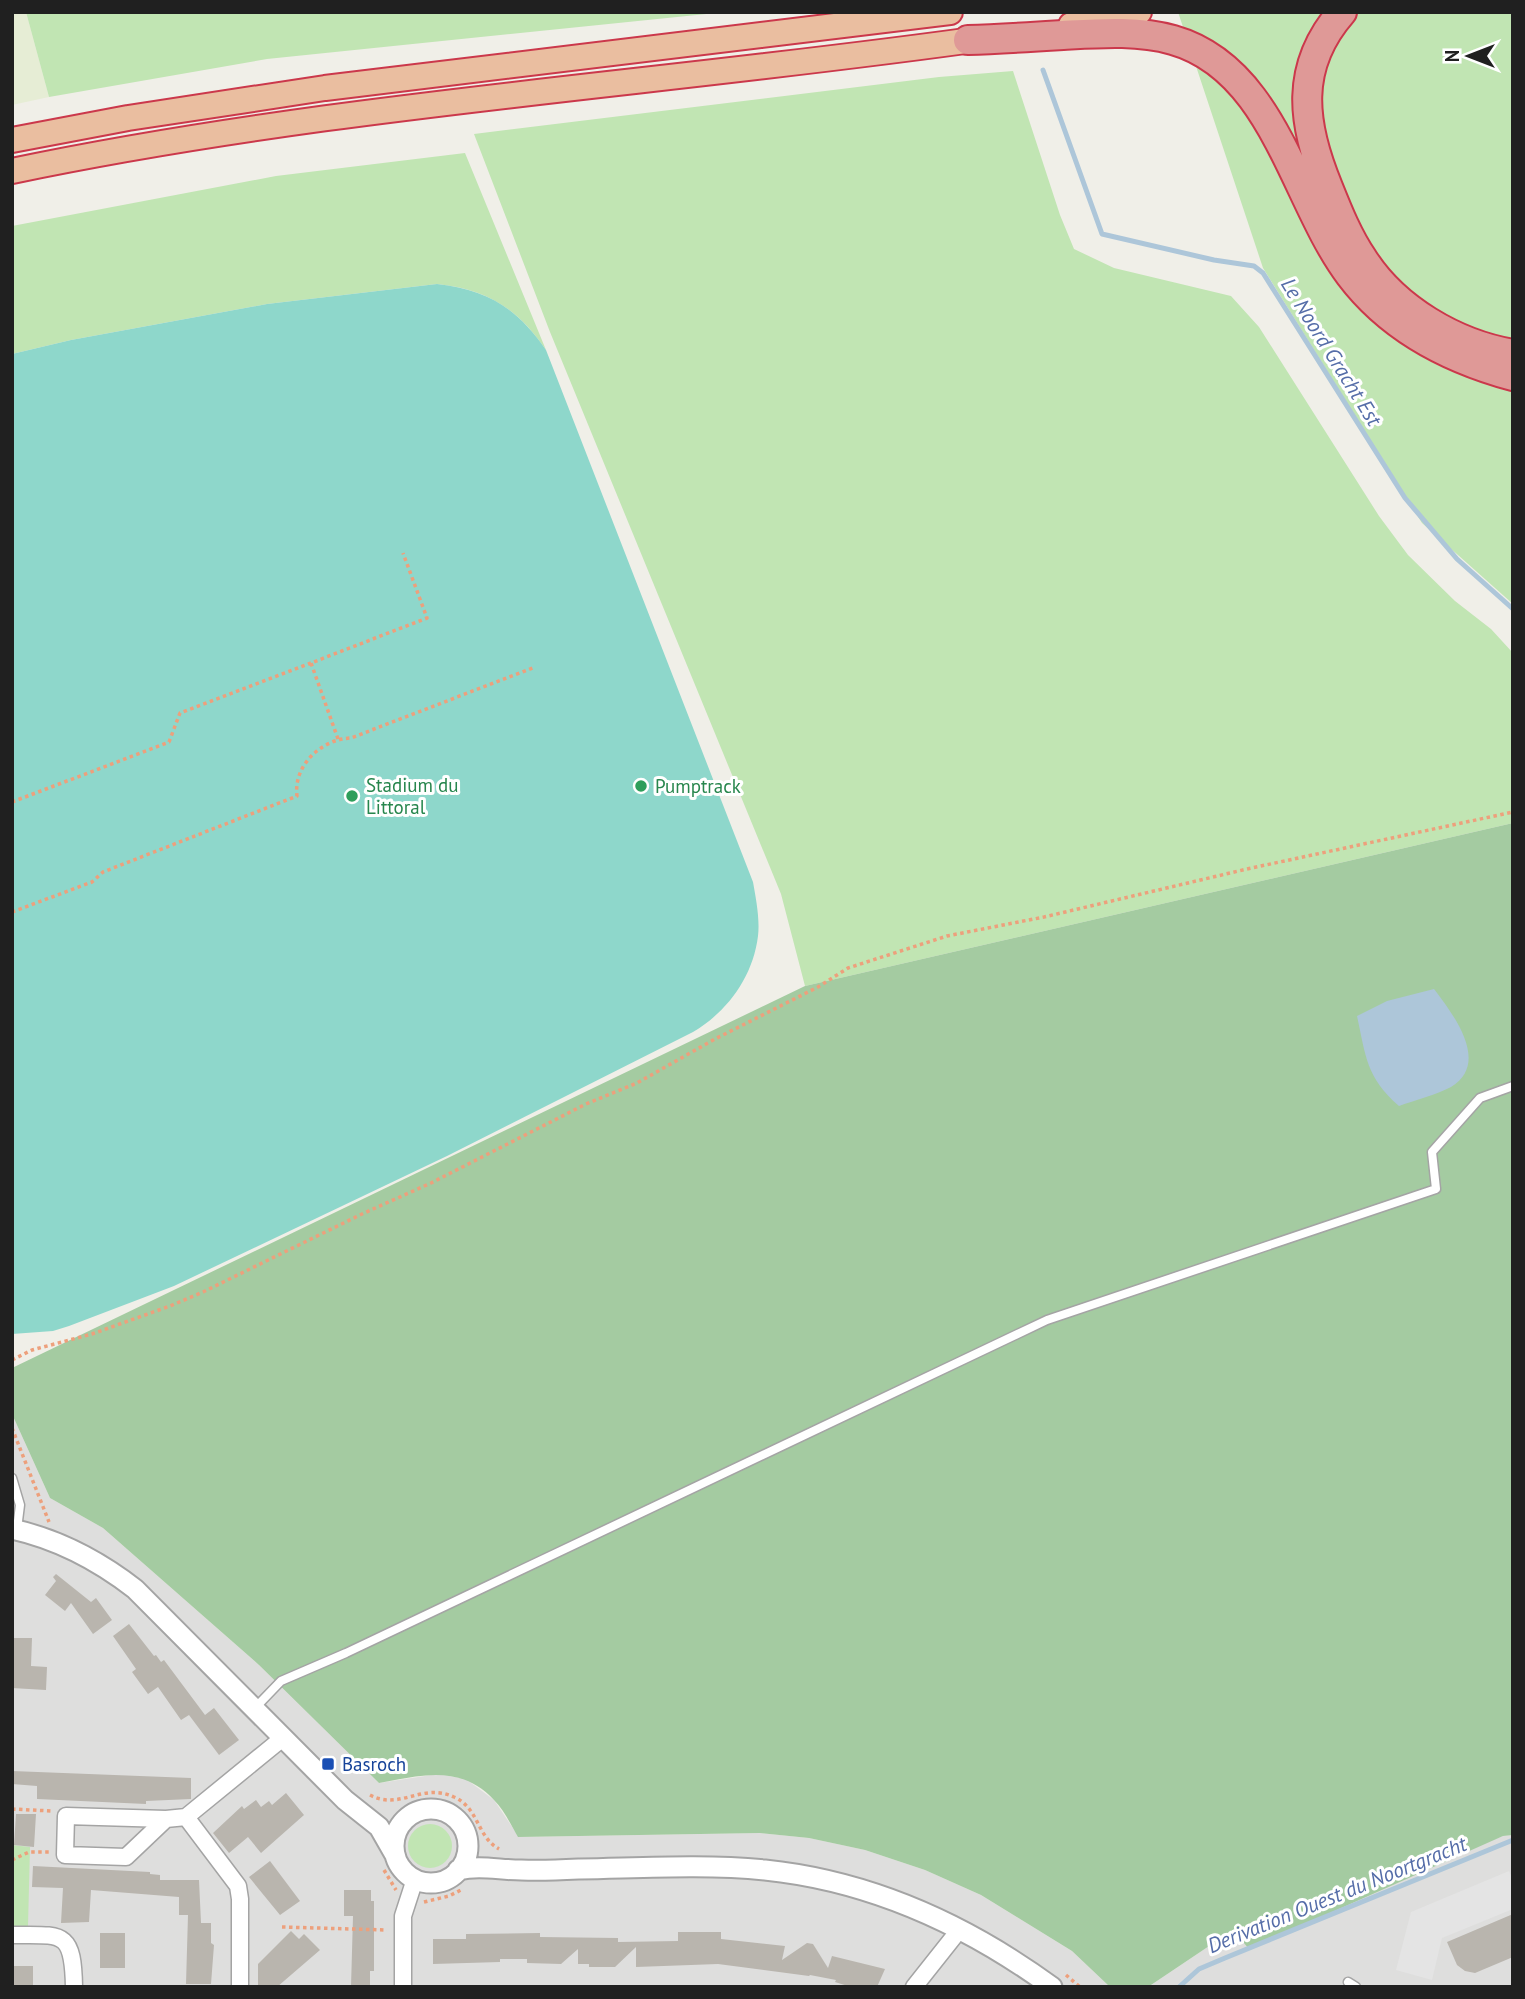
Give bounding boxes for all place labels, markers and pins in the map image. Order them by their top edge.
place label: Stadium du Littoral [366,773,458,819]
place label: Pumptrack [655,774,741,798]
marker: Pumptrack [633,778,649,794]
marker: Stadium du Littoral [344,788,360,804]
place label: Basroch [342,1752,406,1776]
marker: Basroch [320,1756,336,1772]

